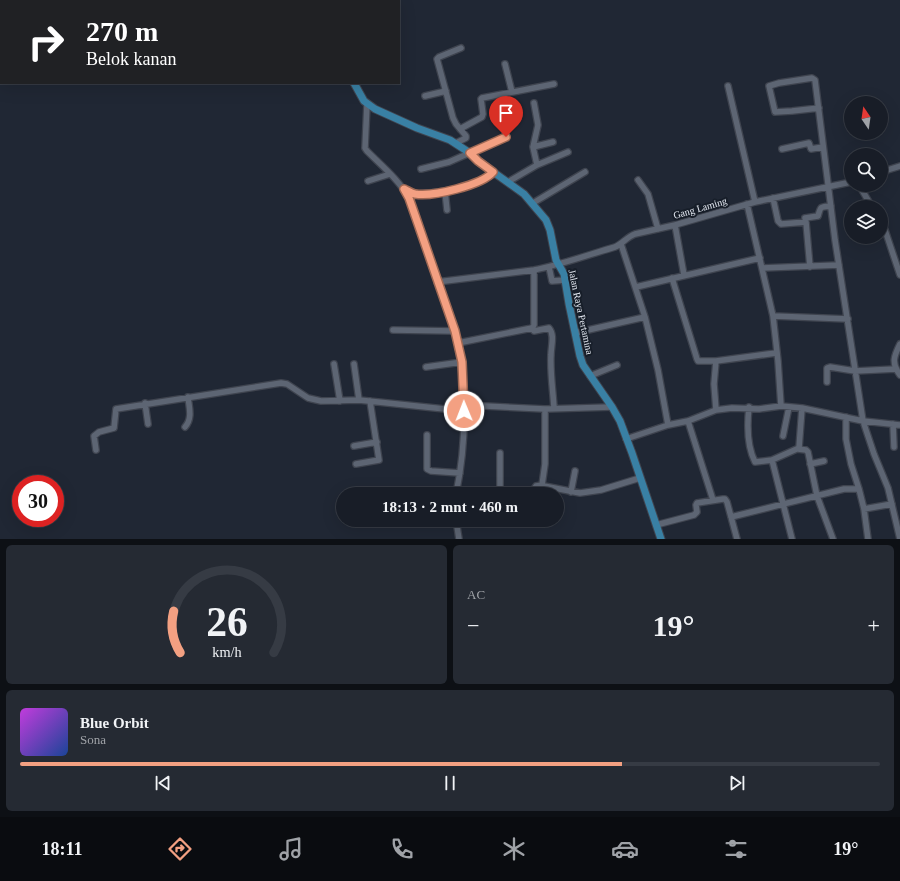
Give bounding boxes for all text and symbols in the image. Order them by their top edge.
icon: right [20,16,72,68]
text: 270 m [86,16,158,47]
text: Belok kanan [86,49,176,69]
pin [489,96,523,137]
north arrow [844,96,888,140]
map controls [844,96,888,244]
icon: arrive [495,102,517,124]
button: search [844,148,888,192]
street label: Gang Laming [672,195,728,221]
button: layers [844,200,888,244]
street label: Jalan Raya Pertamina [567,268,596,356]
position arrow [443,390,485,432]
speed limit sign: 30 [12,475,64,527]
text: 18:13 · 2 mnt · 460 m [382,499,518,515]
text: AC [467,587,485,602]
text: 26 [206,598,247,644]
text: 19° [653,609,695,642]
text: − [467,613,479,638]
text: + [868,613,880,638]
text: km/h [212,643,241,659]
text: Blue Orbit [80,715,149,731]
text: Sona [80,732,106,747]
icon: previous [152,772,174,794]
icon: pause [439,772,461,794]
icon: next [726,772,748,794]
icon: directions [166,835,194,863]
icon: music [277,835,305,863]
icon: phone [388,835,416,863]
icon: climate [500,835,528,863]
icon: car [611,835,639,863]
icon: filters [722,835,750,863]
text: 18:11 [42,839,83,859]
text: 19° [833,839,858,859]

